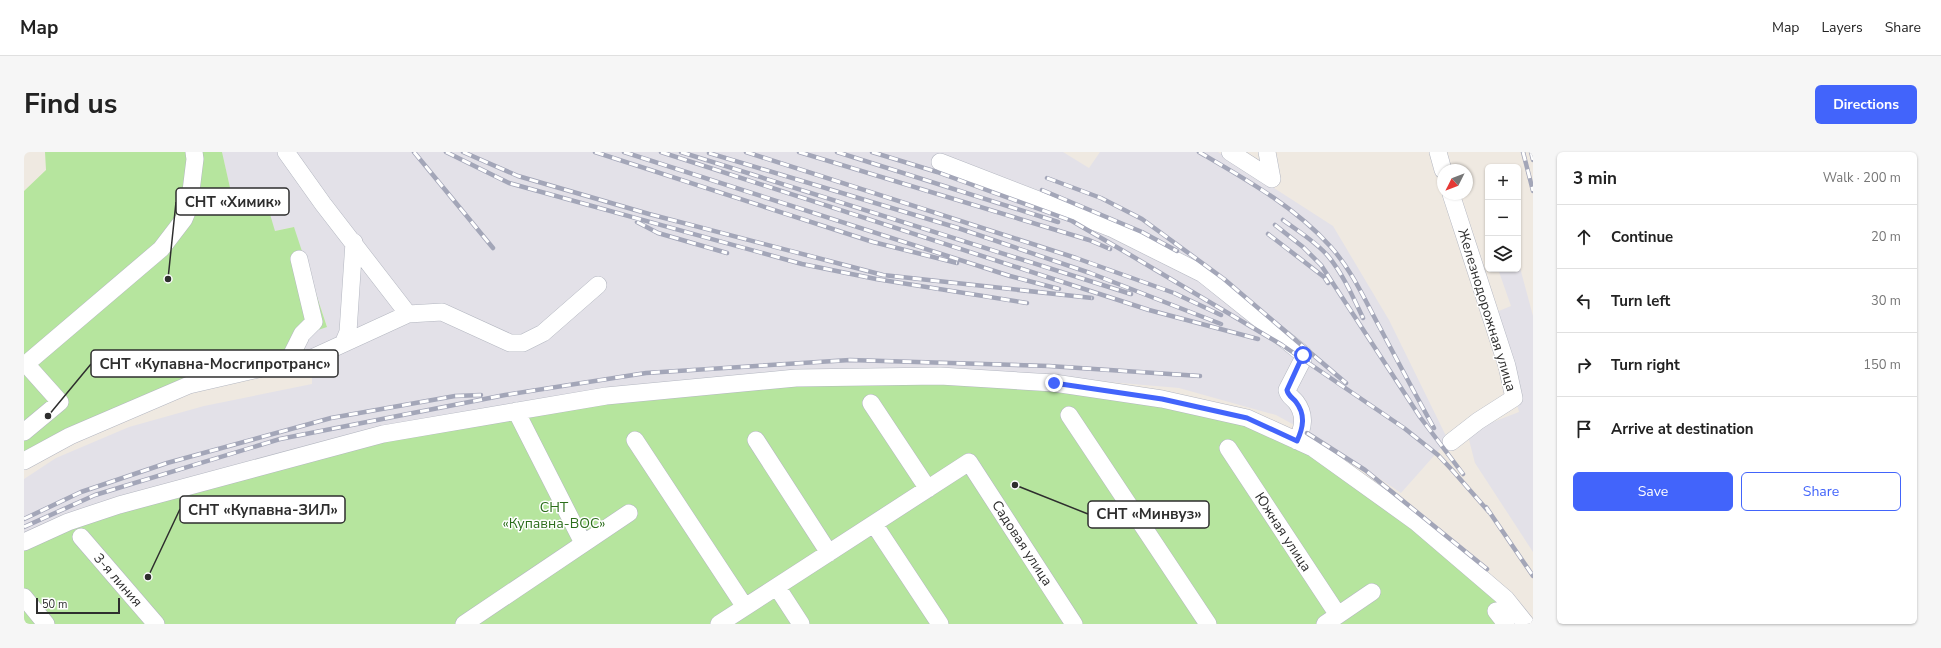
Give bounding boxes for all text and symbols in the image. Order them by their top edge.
text: Map [20,15,58,41]
text: Map [1772,18,1799,37]
text: Layers [1821,18,1863,37]
text: Share [1885,18,1921,37]
text: Find us [24,85,118,123]
button: Directions [1815,85,1917,124]
north arrow [1437,164,1473,200]
map controls [1485,164,1521,272]
button: + [1485,164,1521,200]
text: 3 min [1573,167,1617,190]
text: Walk · 200 m [1823,169,1901,187]
callout: СНТ «Химик» [176,188,289,215]
text: СНТ «Химик» [185,192,281,212]
button: − [1485,200,1521,236]
street label: Железнодорожная улица [1453,226,1521,394]
icon: ahead [1573,226,1595,248]
text: Continue [1611,227,1673,247]
text: 20 m [1871,228,1901,246]
button: layers [1485,236,1521,272]
icon: left [1573,290,1595,312]
text: Turn left [1611,291,1670,311]
text: 30 m [1871,292,1901,310]
route start [1294,346,1312,364]
callout: СНТ «Купавна-Мосгипротранс» [91,350,338,377]
text: СНТ «Купавна-Мосгипротранс» [99,354,331,374]
icon: right [1573,354,1595,376]
text: Turn right [1611,355,1680,375]
text: 150 m [1863,356,1901,374]
route end [1045,374,1063,392]
icon: arrive [1573,418,1595,440]
text: Arrive at destination [1611,419,1754,439]
button: Save [1573,472,1733,511]
button: Share [1741,472,1901,511]
street label: Южная улица [1250,489,1316,575]
callout: СНТ «Купавна-ЗИЛ» [180,496,345,523]
street label: Садовая улица [987,497,1057,589]
park label: СНТ «Купавна-ВОС» [502,498,606,533]
text: СНТ «Купавна-ЗИЛ» [188,500,338,520]
callout: СНТ «Минвуз» [1088,501,1209,528]
text: СНТ «Минвуз» [1096,504,1202,524]
street label: 3-я линия [89,549,147,611]
scale bar [36,596,120,615]
text: 50 m [42,597,67,612]

